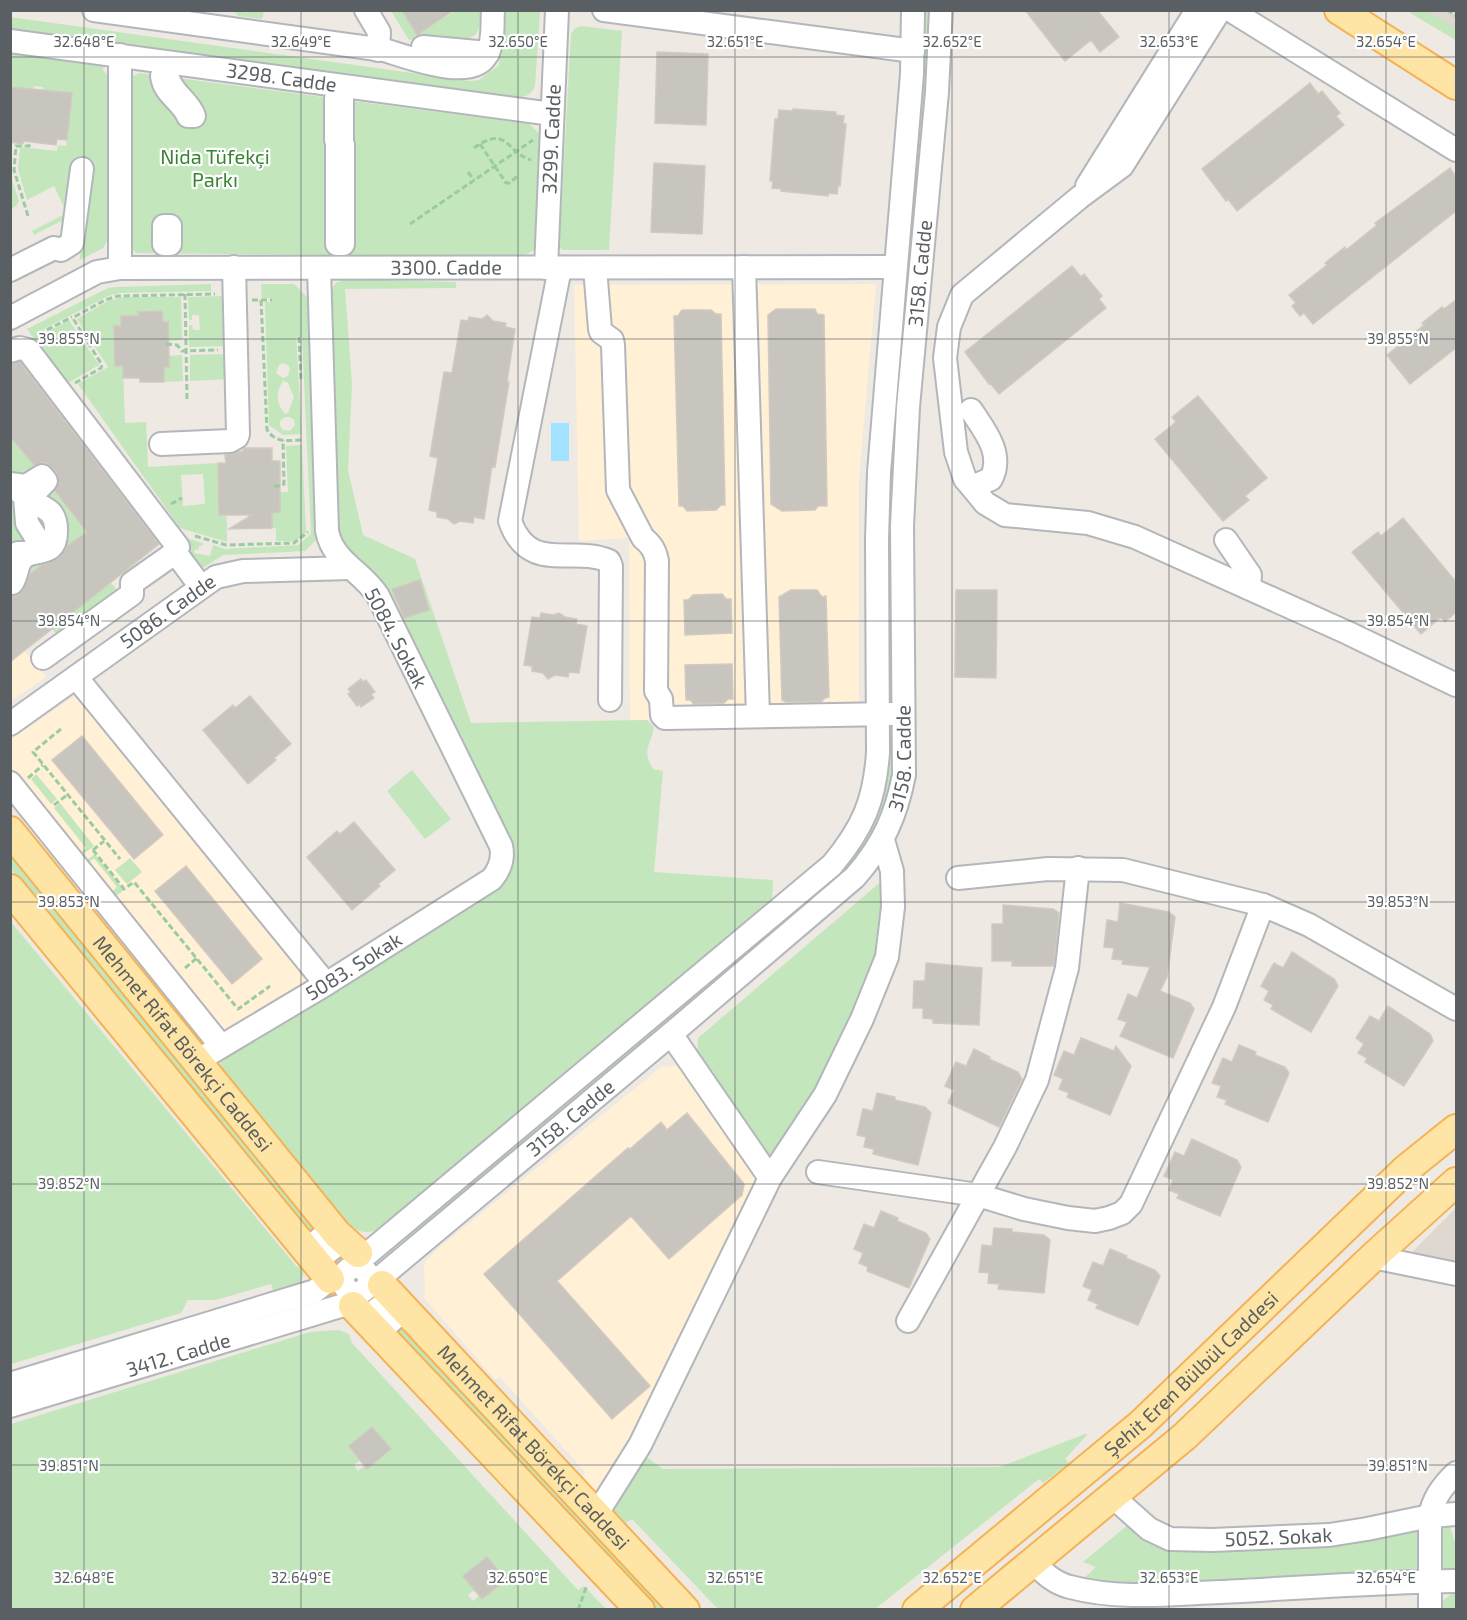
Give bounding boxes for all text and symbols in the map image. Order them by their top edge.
text: 32.648°E [54,32,114,50]
text: 32.649°E [271,32,331,50]
text: 32.650°E [488,32,548,50]
text: 32.651°E [707,32,763,50]
text: 32.652°E [922,32,982,50]
text: 32.653°E [1139,32,1199,50]
text: 32.654°E [1356,32,1416,50]
street label: 3298. Cadde [225,57,338,96]
street label: 3299. Cadde [536,83,565,195]
park label: Nida Tüfekçi Parkı [160,144,270,191]
street label: 3158. Cadde [902,219,936,328]
street label: 3300. Cadde [390,255,502,279]
text: 39.855°N [38,329,100,347]
text: 39.855°N [1367,329,1429,347]
street label: 5086. Cadde [115,568,220,653]
street label: 5084. Sokak [360,583,433,692]
text: 39.854°N [38,611,100,629]
text: 39.854°N [1367,611,1429,629]
street label: 3158. Cadde [882,705,916,814]
text: 39.853°N [38,892,100,910]
text: 39.853°N [1367,892,1429,910]
street label: 5083. Sokak [301,926,406,1005]
street label: Mehmet Rifat Börekçi Caddesi [89,930,278,1156]
street label: 3158. Cadde [521,1074,619,1161]
text: 39.852°N [38,1174,100,1192]
text: 39.852°N [1367,1174,1429,1192]
street label: Şehit Eren Bülbül Caddesi [1099,1286,1283,1462]
street label: 3412. Cadde [123,1327,233,1381]
street label: Mehmet Rifat Börekçi Caddesi [433,1339,635,1554]
text: 39.851°N [39,1456,99,1474]
text: 39.851°N [1368,1456,1428,1474]
street label: 5052. Sokak [1224,1522,1333,1550]
text: 32.648°E [54,1568,114,1586]
text: 32.649°E [271,1568,331,1586]
text: 32.650°E [488,1568,548,1586]
text: 32.651°E [707,1568,763,1586]
text: 32.652°E [922,1568,982,1586]
text: 32.653°E [1139,1568,1199,1586]
text: 32.654°E [1356,1568,1416,1586]

